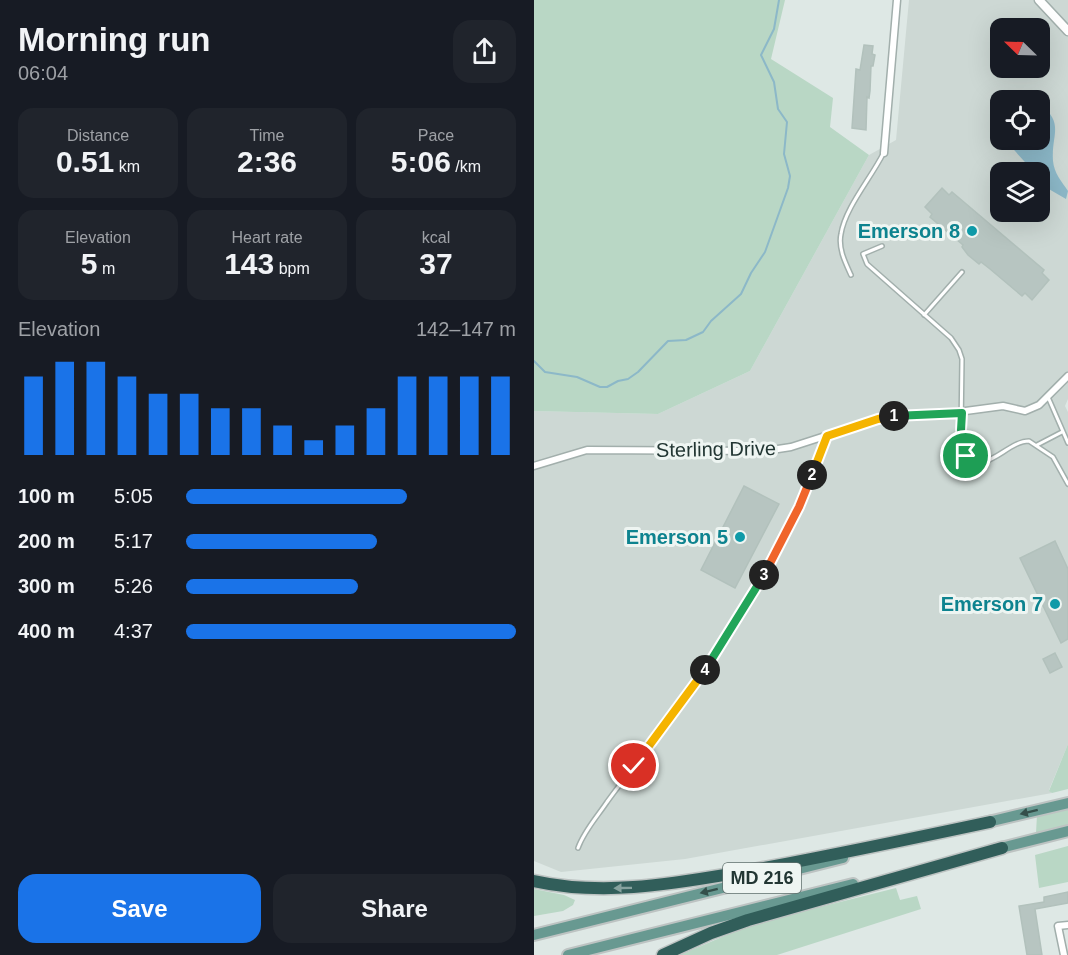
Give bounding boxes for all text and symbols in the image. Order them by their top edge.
north arrow [990,18,1050,78]
map controls [990,18,1050,222]
button: share [453,20,516,83]
text: Morning run [18,21,210,58]
text: 06:04 [18,62,68,84]
button: locate [990,90,1050,150]
text: Distance [67,127,129,144]
text: Time [250,127,284,144]
text: Pace [418,127,454,144]
text: 0.51 [56,145,114,178]
text: 2:36 [237,145,297,178]
text: 5:06 [391,145,451,178]
text: km [114,158,140,175]
text: /km [451,158,481,175]
button: layers [990,162,1050,222]
place label: Emerson 8 [858,220,960,242]
marker: Emerson 8 [965,224,979,238]
text: Elevation [65,229,131,246]
text: Heart rate [231,229,303,246]
text: kcal [422,229,450,246]
text: 5 [81,247,97,280]
text: 143 [224,247,274,280]
text: 37 [419,247,453,280]
text: m [97,260,115,277]
text: bpm [274,260,310,277]
text: Elevation [18,318,100,340]
text: 142–147 m [416,318,516,340]
pin: 1 [879,401,909,431]
text: 1 [890,407,898,424]
pin [940,430,991,481]
street label: Sterling Drive [656,437,776,461]
icon: arrive [949,439,982,472]
pin: 2 [797,460,827,490]
text: 2 [808,466,816,483]
text: 100 m [18,485,75,507]
text: 5:05 [114,485,153,507]
place label: Emerson 5 [626,526,728,548]
text: 200 m [18,530,75,552]
text: 5:17 [114,530,153,552]
marker: Emerson 5 [733,530,747,544]
pin: 3 [749,560,779,590]
text: 3 [760,566,768,583]
text: 300 m [18,575,75,597]
text: 5:26 [114,575,153,597]
place label: Emerson 7 [941,593,1043,615]
marker: Emerson 7 [1048,597,1062,611]
text: 400 m [18,620,75,642]
text: 4:37 [114,620,153,642]
pin: 4 [690,655,720,685]
text: 4 [701,661,709,678]
pin [608,740,659,791]
icon: check [617,749,650,782]
one-way arrow [1020,808,1038,818]
road number: MD 216 [723,863,801,893]
button: Save [18,874,261,943]
button: Share [273,874,516,943]
one-way arrow [614,883,633,893]
one-way arrow [700,887,719,897]

